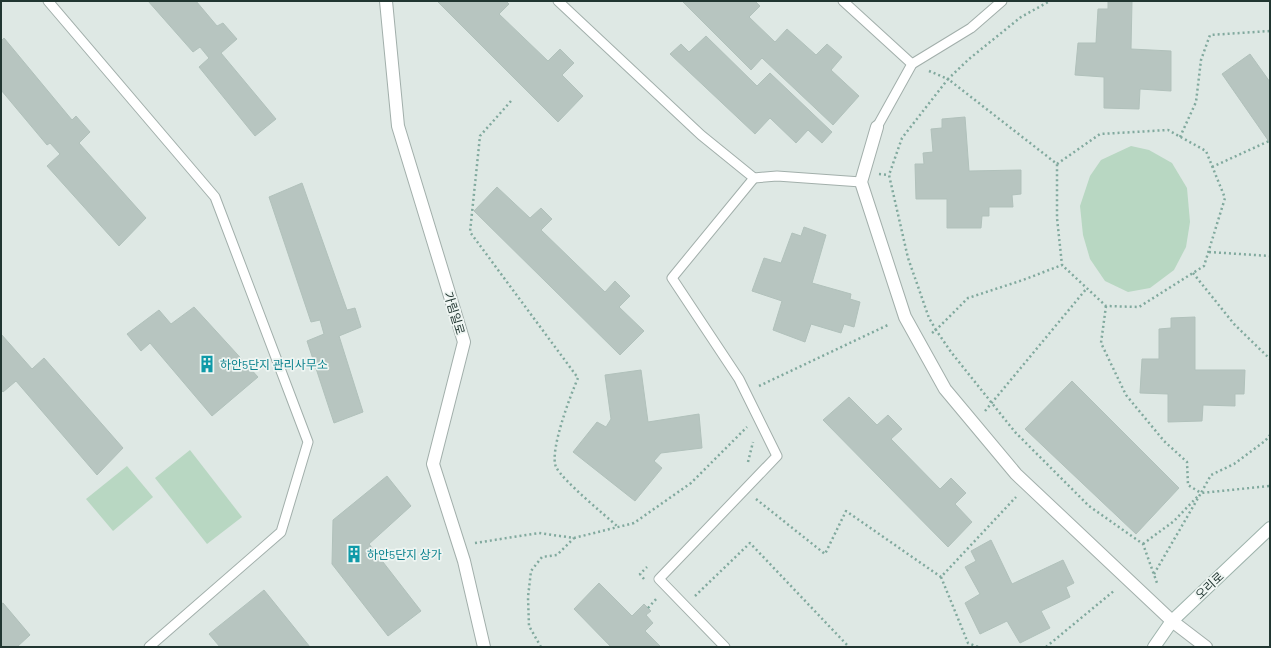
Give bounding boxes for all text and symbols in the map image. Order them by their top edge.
street label: 가림일로 [442,290,468,336]
building icon: 하안5단지 관리사무소 [197,354,217,374]
place label: 하안5단지 관리사무소 [220,357,328,371]
building icon: 하안5단지 상가 [344,544,364,564]
place label: 하안5단지 상가 [367,547,442,561]
street label: 오리로 [1192,569,1226,601]

